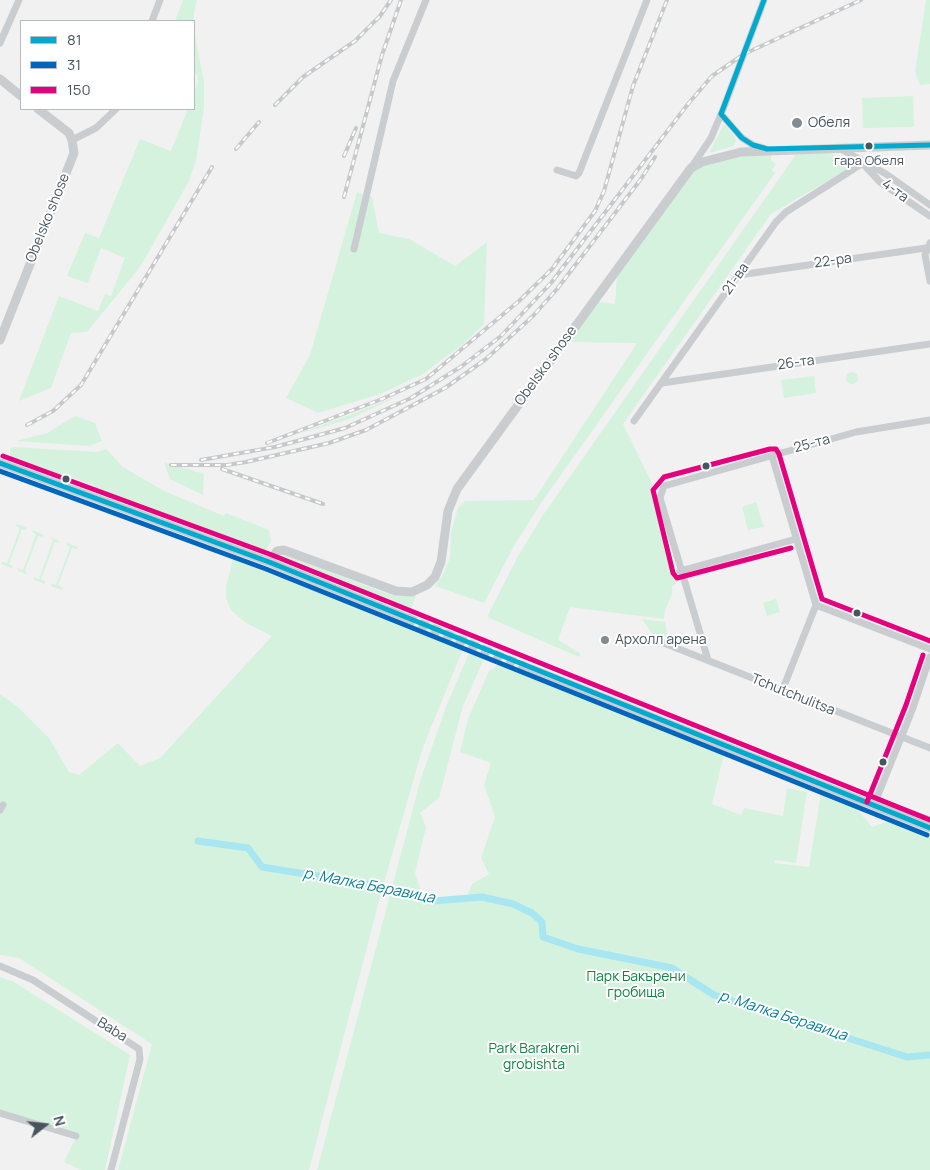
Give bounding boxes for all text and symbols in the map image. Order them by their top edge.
legend [20,20,195,110]
text: 81 [67,29,82,50]
text: 31 [67,54,81,75]
text: 150 [67,79,91,100]
place label: Обеля [808,115,850,131]
marker: Обеля [790,116,804,130]
marker: гара Обеля [864,141,874,151]
place label: гара Обеля [834,153,904,169]
street label: Obelsko shose [23,171,73,265]
street label: 4-та [878,176,912,206]
street label: 22-ра [813,250,853,272]
street label: 21-ва [719,260,753,298]
street label: Obelsko shose [511,323,581,409]
street label: 26-та [776,352,816,374]
street label: 25-та [792,431,832,457]
unlabelled marker [701,461,711,471]
unlabelled marker [61,474,71,484]
unlabelled marker [852,608,862,618]
place label: Архолл арена [615,632,706,648]
marker: Архолл арена [599,634,611,646]
street label: Tchutchulitsa [749,671,837,719]
unlabelled marker [878,757,888,767]
water label: р. Малка Беравица [302,864,436,908]
park label: Парк Бакърени гробища [586,969,686,1002]
water label: р. Малка Беравица [717,987,849,1045]
street label: Baba [94,1014,130,1046]
park label: Park Barakreni grobishta [488,1041,580,1074]
north arrow [20,1100,70,1150]
text: N [49,1113,70,1128]

